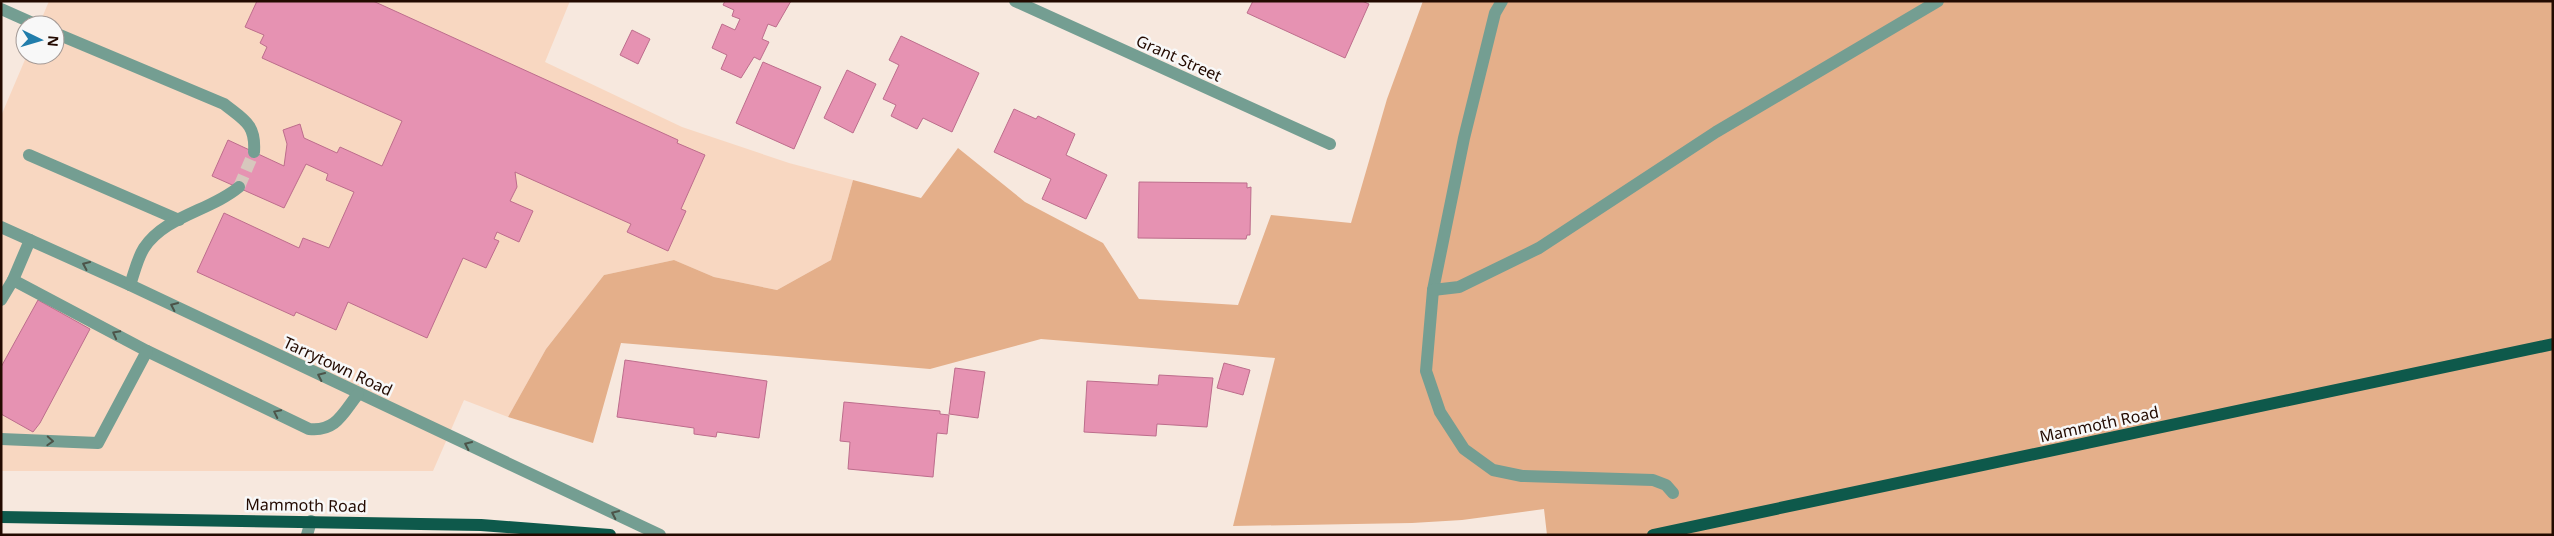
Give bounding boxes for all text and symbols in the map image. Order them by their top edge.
north arrow [15,15,65,65]
street label: Grant Street [1133,29,1225,87]
text: N [43,35,63,48]
one-way arrow [82,261,91,272]
one-way arrow [171,302,180,312]
one-way arrow [112,330,121,340]
street label: Tarrytown Road [280,331,396,401]
one-way arrow [317,372,326,382]
street label: Mammoth Road [2037,401,2161,447]
one-way arrow [273,409,282,420]
one-way arrow [46,435,54,446]
one-way arrow [464,441,473,451]
street label: Mammoth Road [245,493,367,517]
one-way arrow [611,510,620,520]

